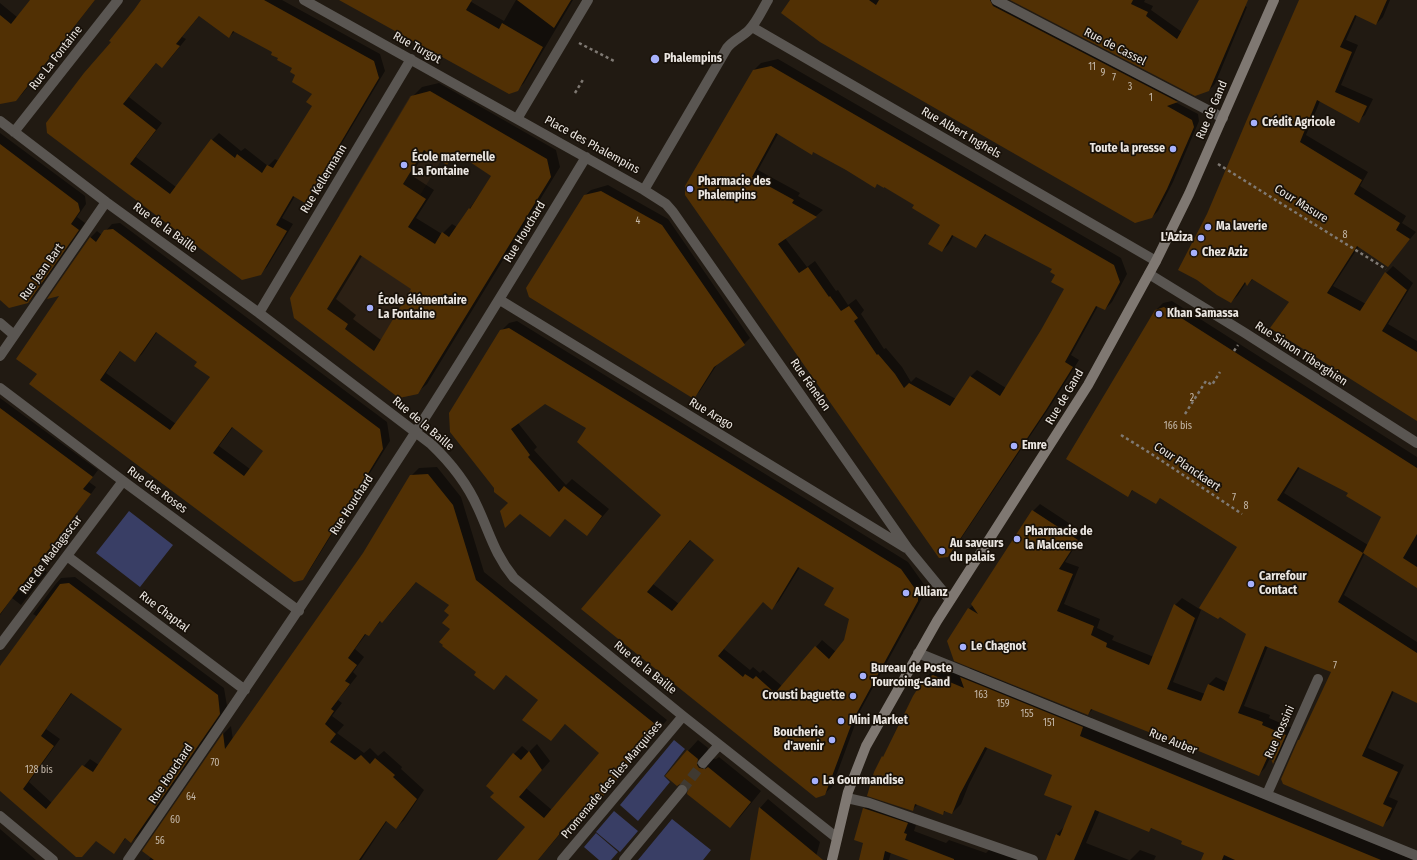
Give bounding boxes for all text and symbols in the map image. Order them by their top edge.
street label: Rue La Fontaine [26,23,86,93]
street label: Rue de Cassel [1082,25,1148,69]
street label: Rue Turgot [390,29,444,67]
place label: Phalempins [664,52,722,66]
marker: Phalempins [649,53,661,65]
house number: 11 [1088,61,1096,73]
house number: 9 [1101,67,1105,79]
house number: 7 [1112,72,1116,84]
street label: Rue de Gand [1193,79,1231,141]
house number: 3 [1128,81,1132,93]
house number: 1 [1149,92,1153,104]
street label: Rue Albert Inghels [918,104,1004,162]
street label: Place des Phalempins [542,113,642,177]
place label: Crédit Agricole [1262,116,1335,130]
marker: Crédit Agricole [1249,118,1259,128]
street label: Rue Kellermann [298,142,350,216]
place label: Toute la presse [1090,142,1165,156]
marker: Toute la presse [1168,144,1178,154]
place label: École maternelle La Fontaine [412,151,495,179]
marker: École maternelle La Fontaine [399,160,409,170]
place label: Pharmacie des Phalempins [698,175,771,203]
street label: Cour Masure [1271,182,1331,226]
marker: Pharmacie des Phalempins [685,184,695,194]
street label: Rue Houchard [501,199,549,265]
street label: Rue de la Baille [130,200,200,256]
house number: 4 [636,215,640,227]
place label: Ma laverie [1216,220,1267,234]
marker: Ma laverie [1203,222,1213,232]
house number: 8 [1343,229,1347,241]
place label: L'Aziza [1161,231,1193,245]
marker: L'Aziza [1196,233,1206,243]
street label: Rue Jean Bart [17,241,67,303]
place label: Chez Aziz [1202,246,1248,260]
marker: Chez Aziz [1189,248,1199,258]
place label: École élémentaire La Fontaine [378,294,467,322]
marker: École élémentaire La Fontaine [365,303,375,313]
place label: Khan Samassa [1167,307,1239,321]
marker: Khan Samassa [1154,309,1164,319]
street label: Rue Simon Tiberghien [1252,319,1350,389]
street label: Rue Fénelon [787,356,833,414]
street label: Rue de Gand [1043,367,1087,427]
house number: 2 [1190,392,1194,404]
street label: Rue de la Baille [389,394,457,454]
street label: Rue Arago [686,395,736,433]
house number: 166 bis [1164,420,1192,432]
place label: Emre [1022,439,1047,453]
street label: Cour Planckaert [1151,439,1223,495]
marker: Emre [1009,441,1019,451]
street label: Rue des Roses [124,463,190,517]
street label: Rue Houchard [327,472,377,538]
house number: 7 [1232,492,1236,504]
house number: 8 [1244,500,1248,512]
street label: Rue de Madagascar [17,513,85,597]
place label: Pharmacie de la Malcense [1025,525,1093,553]
marker: Pharmacie de la Malcense [1012,534,1022,544]
place label: Au saveurs du palais [950,537,1004,565]
marker: Au saveurs du palais [937,546,947,556]
place label: Carrefour Contact [1259,570,1307,598]
marker: Carrefour Contact [1246,579,1256,589]
place label: Allianz [914,586,947,600]
marker: Allianz [901,588,911,598]
street label: Rue Chaptal [136,589,192,635]
street label: Rue de la Baille [611,638,679,698]
place label: Le Chagnot [971,640,1026,654]
marker: Le Chagnot [958,642,968,652]
house number: 7 [1333,660,1337,672]
place label: Bureau de Poste Tourcoing-Gand [871,662,952,690]
marker: Bureau de Poste Tourcoing-Gand [858,671,868,681]
place label: Crousti baguette [762,689,845,703]
house number: 163 [974,689,988,701]
marker: Crousti baguette [848,691,858,701]
house number: 159 [996,698,1010,710]
street label: Rue Rossini [1262,703,1298,761]
house number: 155 [1020,708,1034,720]
place label: Mini Market [849,714,908,728]
marker: Mini Market [836,716,846,726]
house number: 151 [1043,717,1055,729]
street label: Promenade des Îles Marquises [558,718,666,842]
place label: Boucherie d'avenir [773,726,824,754]
street label: Rue Auber [1147,726,1199,758]
marker: Boucherie d'avenir [827,735,837,745]
street label: Rue Houchard [146,741,196,807]
house number: 70 [210,757,220,769]
house number: 128 bis [25,764,53,776]
place label: La Gourmandise [823,774,903,788]
marker: La Gourmandise [810,776,820,786]
house number: 64 [186,791,196,803]
house number: 60 [170,814,180,826]
house number: 56 [155,835,165,847]

